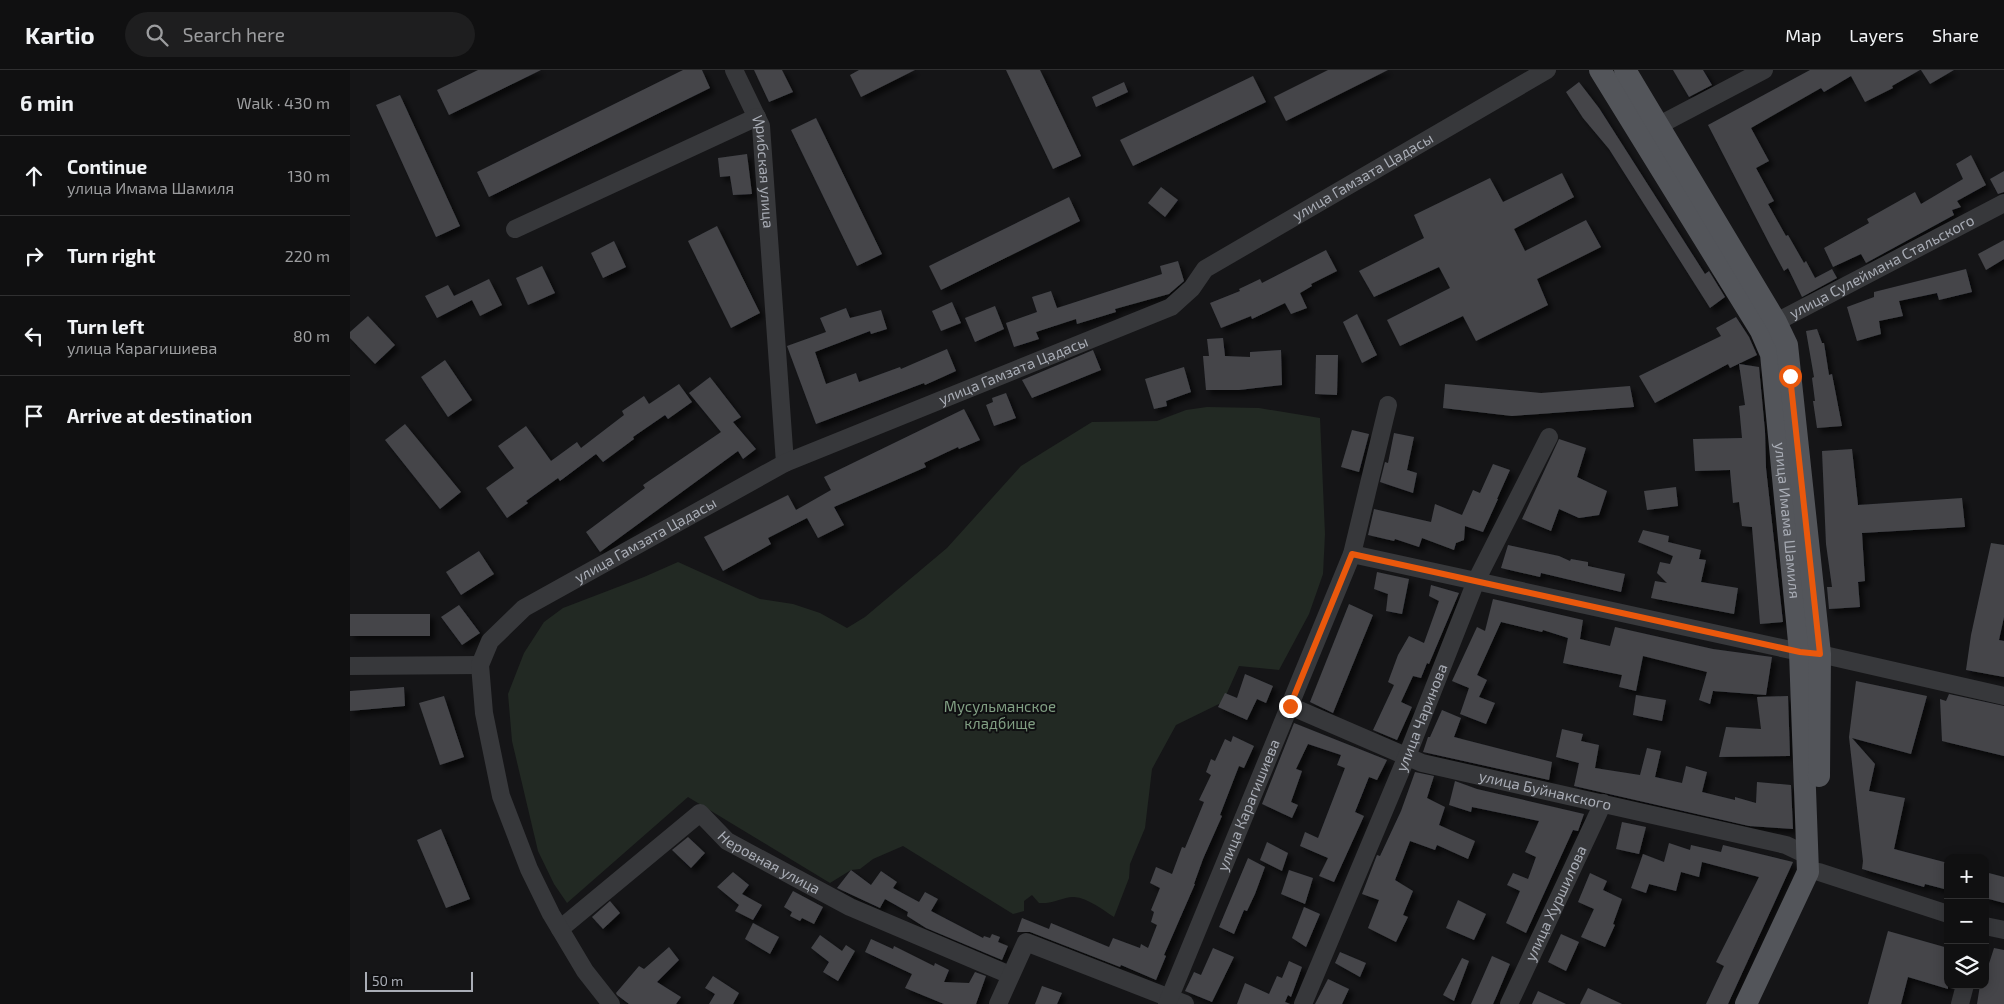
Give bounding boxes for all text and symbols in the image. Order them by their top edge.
search box [125,12,475,57]
text: Kartio [25,20,95,49]
icon: search [143,21,171,49]
text: Search here [183,23,285,46]
text: Map [1785,24,1821,46]
text: Layers [1849,24,1904,46]
text: Share [1932,24,1979,46]
text: 6 min [20,90,74,115]
text: Walk · 430 m [237,93,330,112]
street label: Ирибская улица [749,112,778,229]
street label: улица Гамзата Цадасы [1289,128,1436,225]
text: Continue [67,155,147,178]
icon: ahead [20,162,48,190]
text: 130 m [288,166,330,185]
text: улица Имама Шамиля [67,178,234,197]
street label: улица Сулеймана Стальского [1786,210,1977,323]
icon: right [20,242,48,270]
text: Turn right [67,244,155,267]
text: 220 m [285,246,330,265]
text: Turn left [67,315,144,338]
icon: left [20,322,48,350]
text: 80 m [293,326,330,345]
street label: улица Гамзата Цадасы [936,331,1091,409]
text: улица Карагишиева [67,338,217,357]
route start [1779,365,1802,388]
icon: arrive [20,402,48,430]
text: Arrive at destination [67,404,252,427]
street label: улица Имама Шамиля [1771,441,1805,599]
street label: улица Гамзата Цадасы [571,493,719,587]
street label: улица Чаринова [1392,661,1450,774]
route end [1279,695,1302,718]
park label: Мусульманское кладбище [944,697,1056,732]
street label: улица Карагишиева [1213,736,1283,874]
street label: улица Буйнакского [1477,766,1613,813]
street label: Неровная улица [714,827,824,897]
street label: улица Хуршилова [1520,842,1590,964]
map controls [1944,854,1989,989]
button: + [1944,854,1989,899]
button: − [1944,899,1989,944]
button: layers [1944,944,1989,989]
scale bar [365,969,472,992]
text: 50 m [372,972,403,989]

